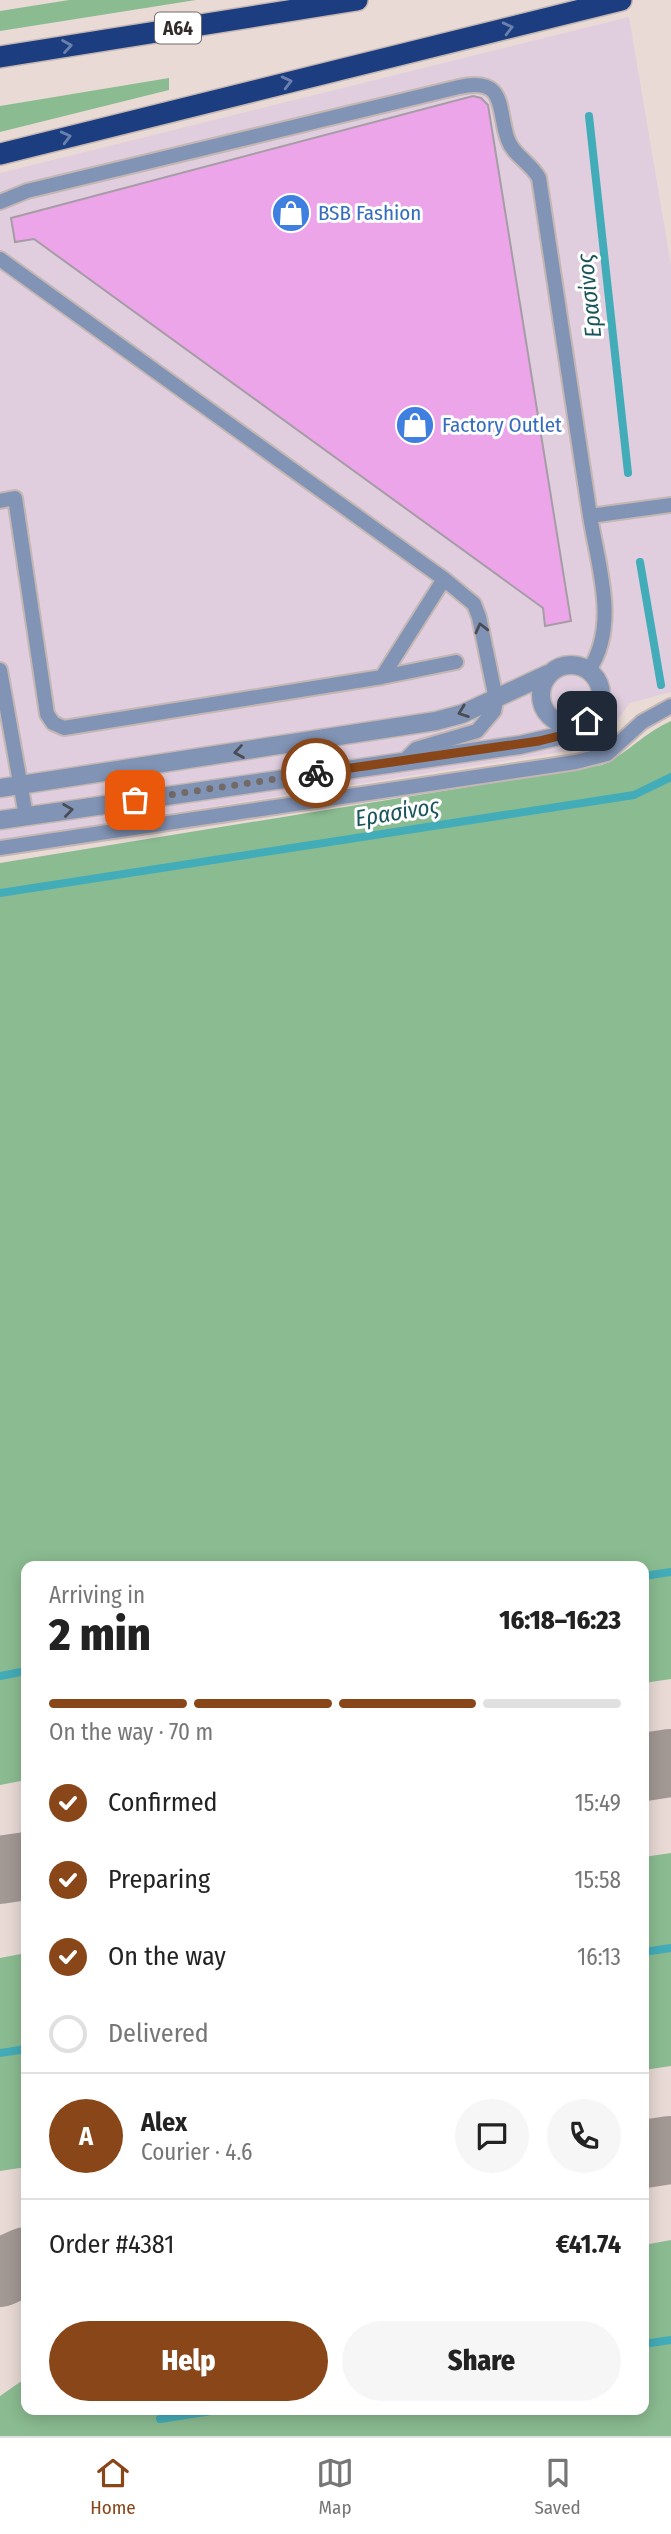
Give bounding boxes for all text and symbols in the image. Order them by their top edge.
road number: Α64 [155,12,201,44]
one-way arrow [502,22,514,36]
one-way arrow [61,39,73,54]
one-way arrow [281,76,293,90]
one-way arrow [60,131,72,145]
shop icon: BSB Fashion [270,192,312,234]
place label: BSB Fashion [318,200,421,226]
water label: Ερασίνος [571,251,607,339]
shop icon: Factory Outlet [394,404,436,446]
place label: Factory Outlet [442,412,562,438]
one-way arrow [475,622,489,634]
pin [557,691,617,751]
icon: home [568,702,606,740]
one-way arrow [458,704,470,718]
courier [281,738,351,808]
one-way arrow [234,744,245,759]
icon: bike [297,754,335,792]
pin [105,770,165,830]
icon: bag [116,781,154,819]
water label: Ερασίνος [353,791,442,832]
one-way arrow [62,803,73,818]
text: Arriving in [49,1581,145,1609]
text: 16:18–16:23 [499,1605,621,1636]
text: 2 min [49,1607,151,1662]
text: On the way · 70 m [49,1718,213,1746]
icon: check [49,1784,87,1822]
text: Confirmed [108,1787,218,1818]
text: 15:49 [575,1789,621,1817]
icon: check [49,1861,87,1899]
text: Preparing [108,1864,210,1895]
text: 15:58 [574,1866,621,1894]
icon: check [49,1938,87,1976]
text: On the way [108,1941,226,1972]
text: 16:13 [577,1943,621,1971]
text: Delivered [108,2018,209,2049]
button: chat [455,2099,529,2173]
button: phone [547,2099,621,2173]
text: Alex [141,2107,187,2138]
text: A [79,2121,93,2152]
text: Courier · 4.6 [141,2138,252,2166]
text: Order #4381 [49,2229,174,2260]
text: €41.74 [556,2229,621,2260]
button: Help [49,2321,328,2401]
button: Share [342,2321,621,2401]
tab: Home [90,2454,136,2519]
tab: Map [316,2454,354,2519]
tab: Saved [534,2454,581,2519]

